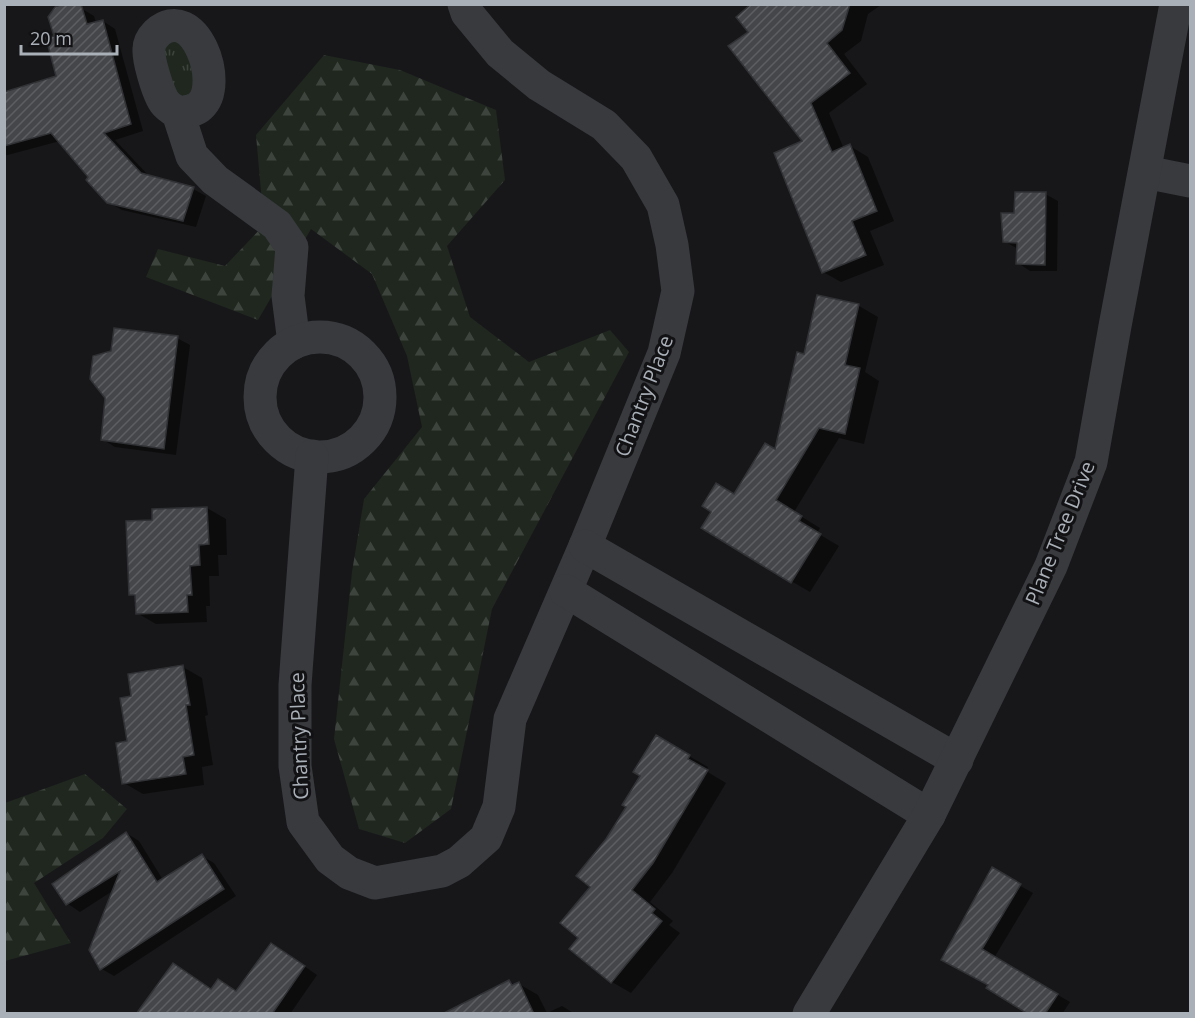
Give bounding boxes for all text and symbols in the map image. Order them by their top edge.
scale bar [21,18,117,56]
text: 20 m [30,26,72,50]
street label: Chantry Place [608,331,679,460]
street label: Plane Tree Drive [1018,457,1101,609]
street label: Chantry Place [283,672,314,800]

